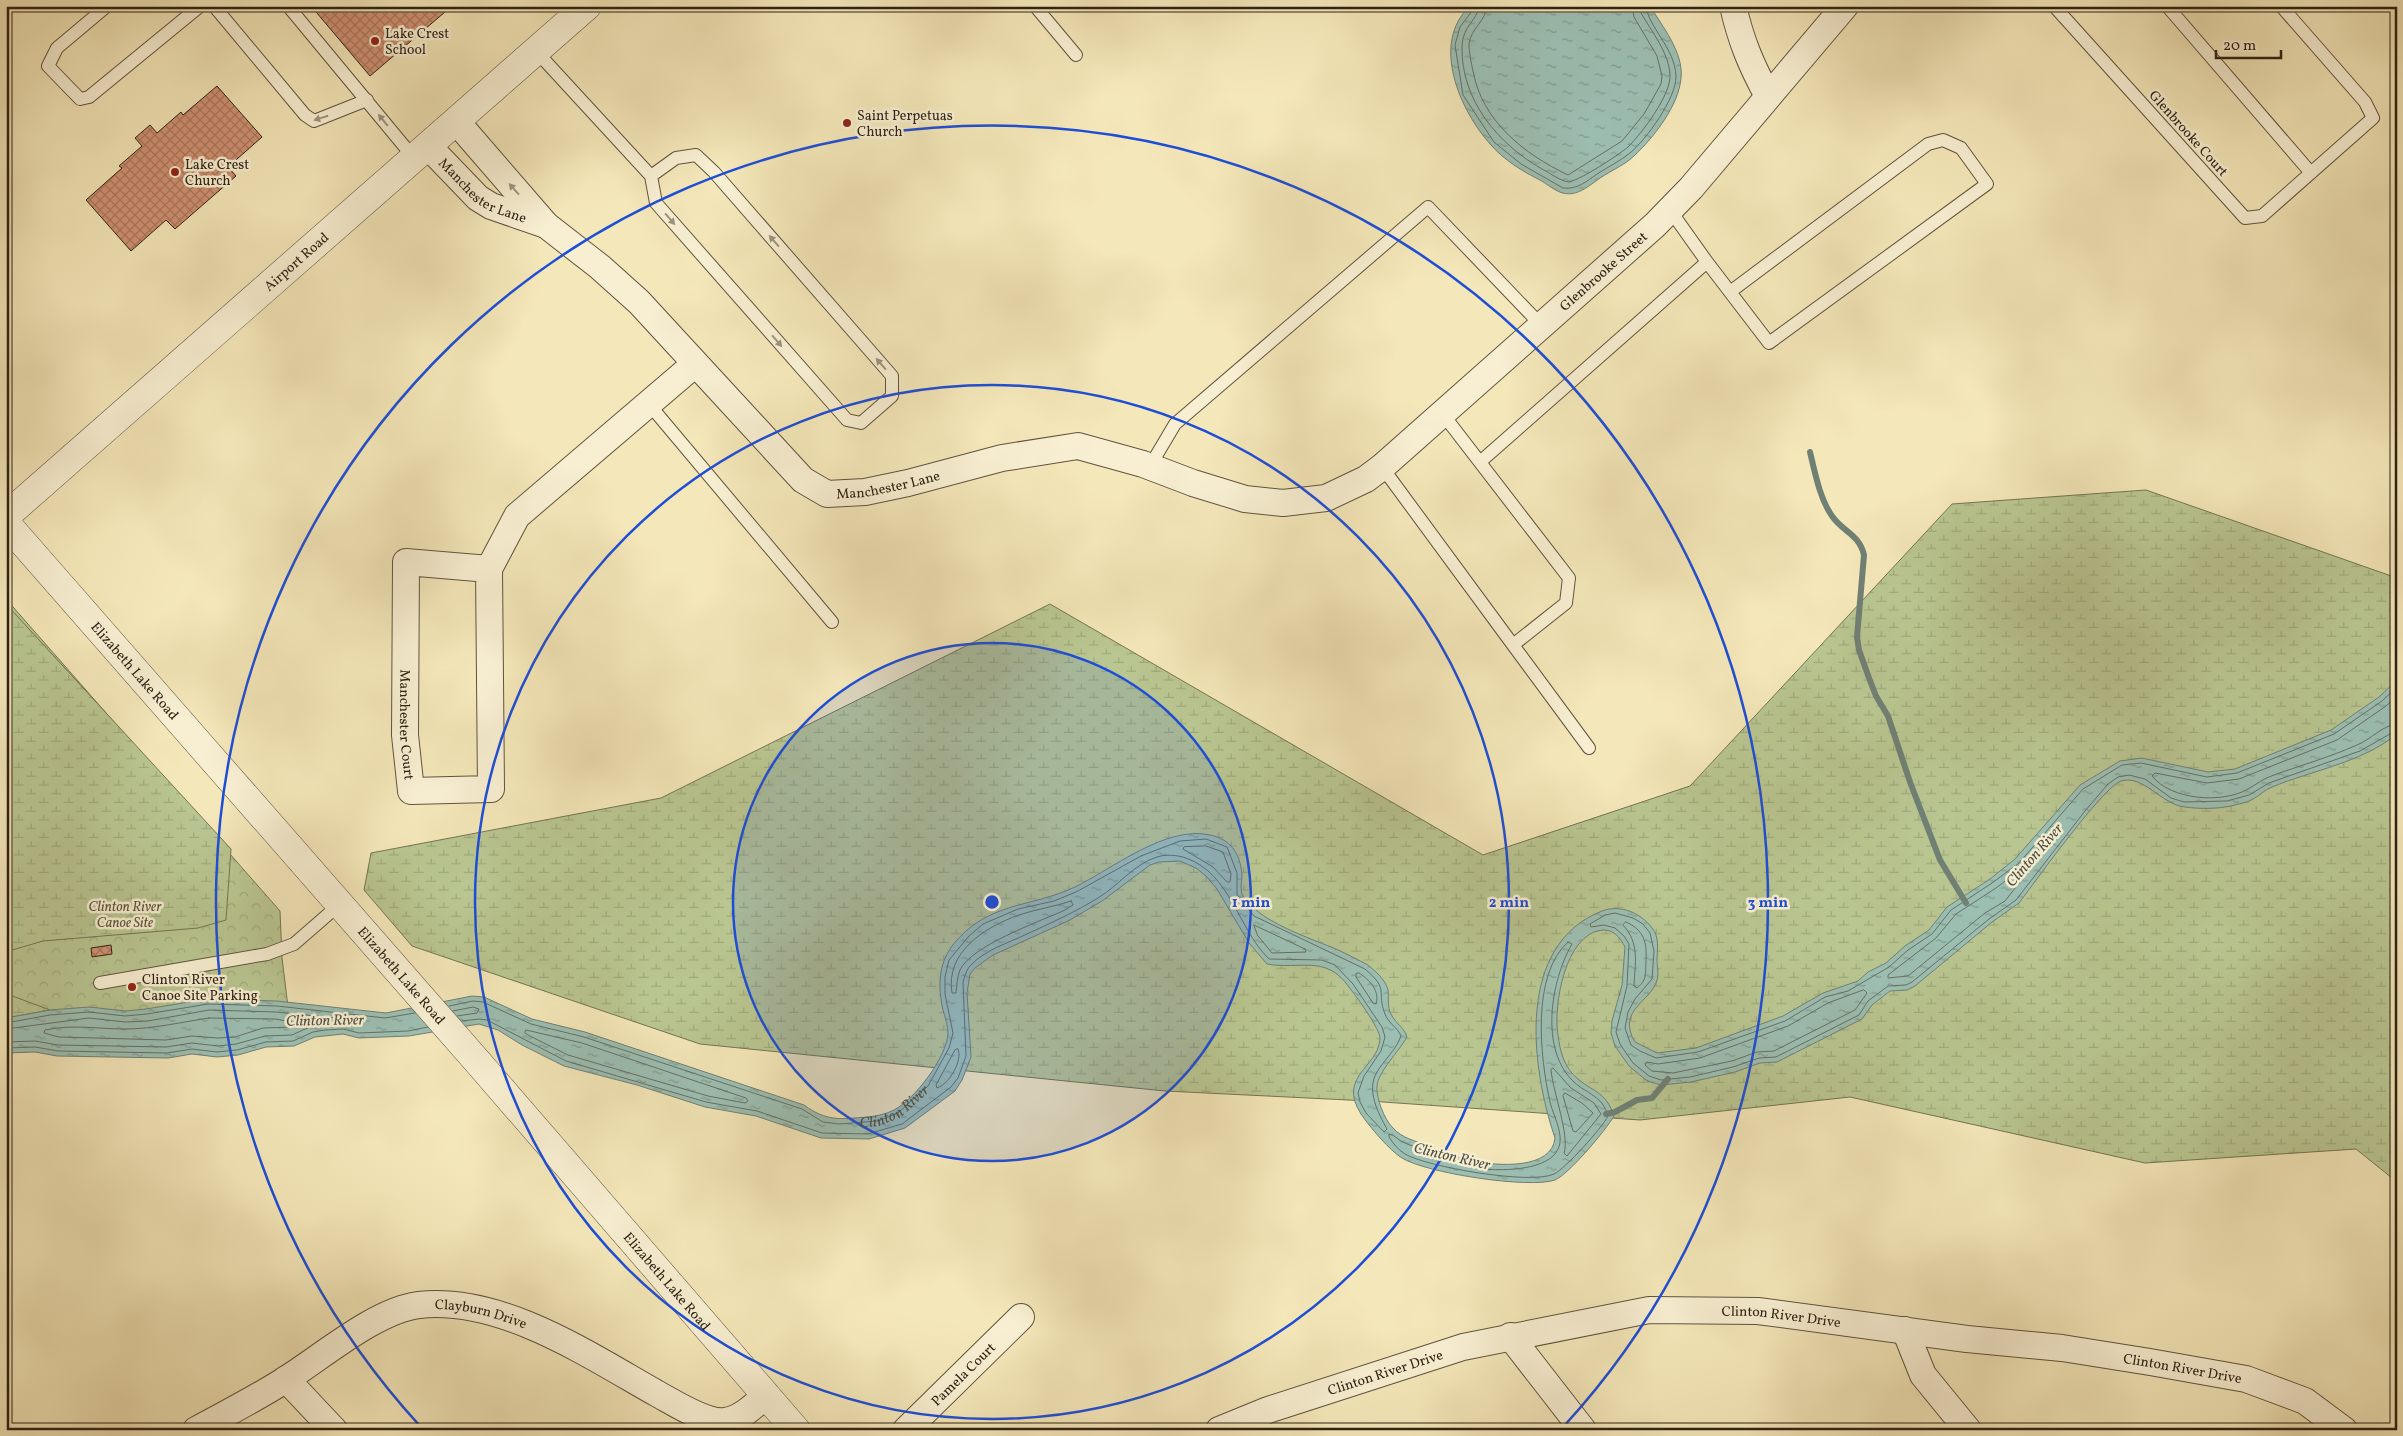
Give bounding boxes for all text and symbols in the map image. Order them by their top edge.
place label: Lake Crest School [385,25,449,60]
scale bar [2216,28,2280,60]
marker: Lake Crest School [369,35,381,47]
text: 20 m [2223,36,2256,57]
street label: Glenbrooke Court [2144,87,2232,181]
place label: Saint Perpetuas Church [857,107,953,142]
one-way arrow [314,114,329,122]
one-way arrow [377,114,388,127]
marker: Saint Perpetuas Church [841,117,853,129]
street label: Manchester Lane [433,154,529,229]
place label: Lake Crest Church [185,156,249,191]
marker: Lake Crest Church [169,166,181,178]
one-way arrow [508,183,520,195]
one-way arrow [664,212,675,225]
street label: Glenbrooke Street [1556,228,1652,316]
street label: Airport Road [260,229,334,296]
one-way arrow [769,235,780,248]
one-way arrow [771,334,783,346]
one-way arrow [875,358,887,370]
street label: Manchester Lane [836,467,943,505]
street label: Elizabeth Lake Road [86,618,182,725]
street label: Manchester Court [394,669,418,781]
water label: Clinton River [2002,819,2069,892]
centre of rings [983,893,1001,911]
text: 1 min [1232,893,1270,914]
text: 2 min [1489,893,1529,914]
text: 3 min [1748,893,1788,914]
park label: Clinton River Canoe Site [89,898,162,933]
street label: Elizabeth Lake Road [353,923,449,1029]
place label: Clinton River Canoe Site Parking [142,971,258,1006]
marker: Clinton River Canoe Site Parking [126,981,138,993]
water label: Clinton River [286,1010,365,1033]
water label: Clinton River [859,1081,935,1134]
water label: Clinton River [1411,1138,1492,1177]
street label: Elizabeth Lake Road [618,1229,714,1336]
street label: Clayburn Drive [435,1296,530,1335]
street label: Clinton River Drive [1721,1303,1842,1333]
street label: Pamela Court [928,1339,1001,1411]
street label: Clinton River Drive [1326,1346,1446,1401]
street label: Clinton River Drive [2122,1350,2243,1389]

